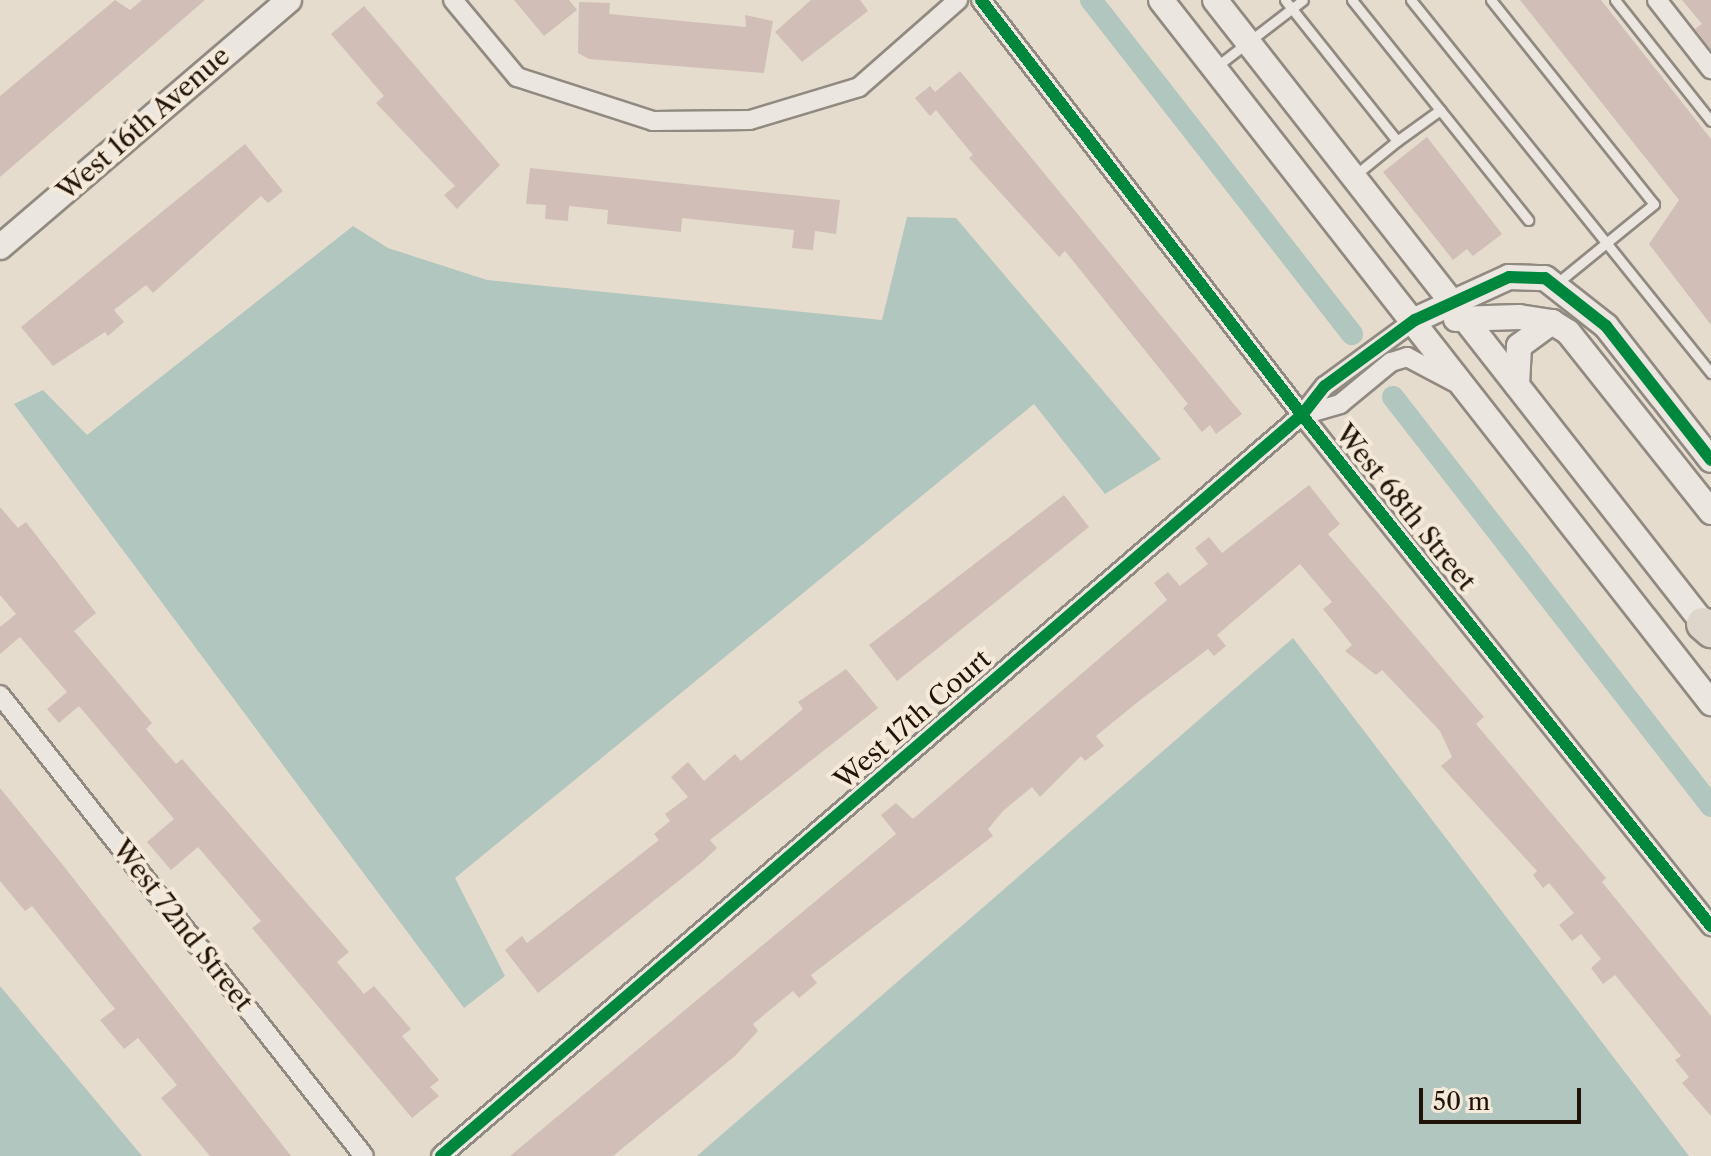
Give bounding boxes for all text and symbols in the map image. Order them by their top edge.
street label: West 16th Avenue [51,40,237,208]
street label: West 68th Street [1328,419,1482,597]
street label: West 17th Court [829,644,997,796]
street label: West 72nd Street [105,834,259,1018]
scale bar [1423,1072,1585,1122]
text: 50 m [1433,1087,1490,1116]

